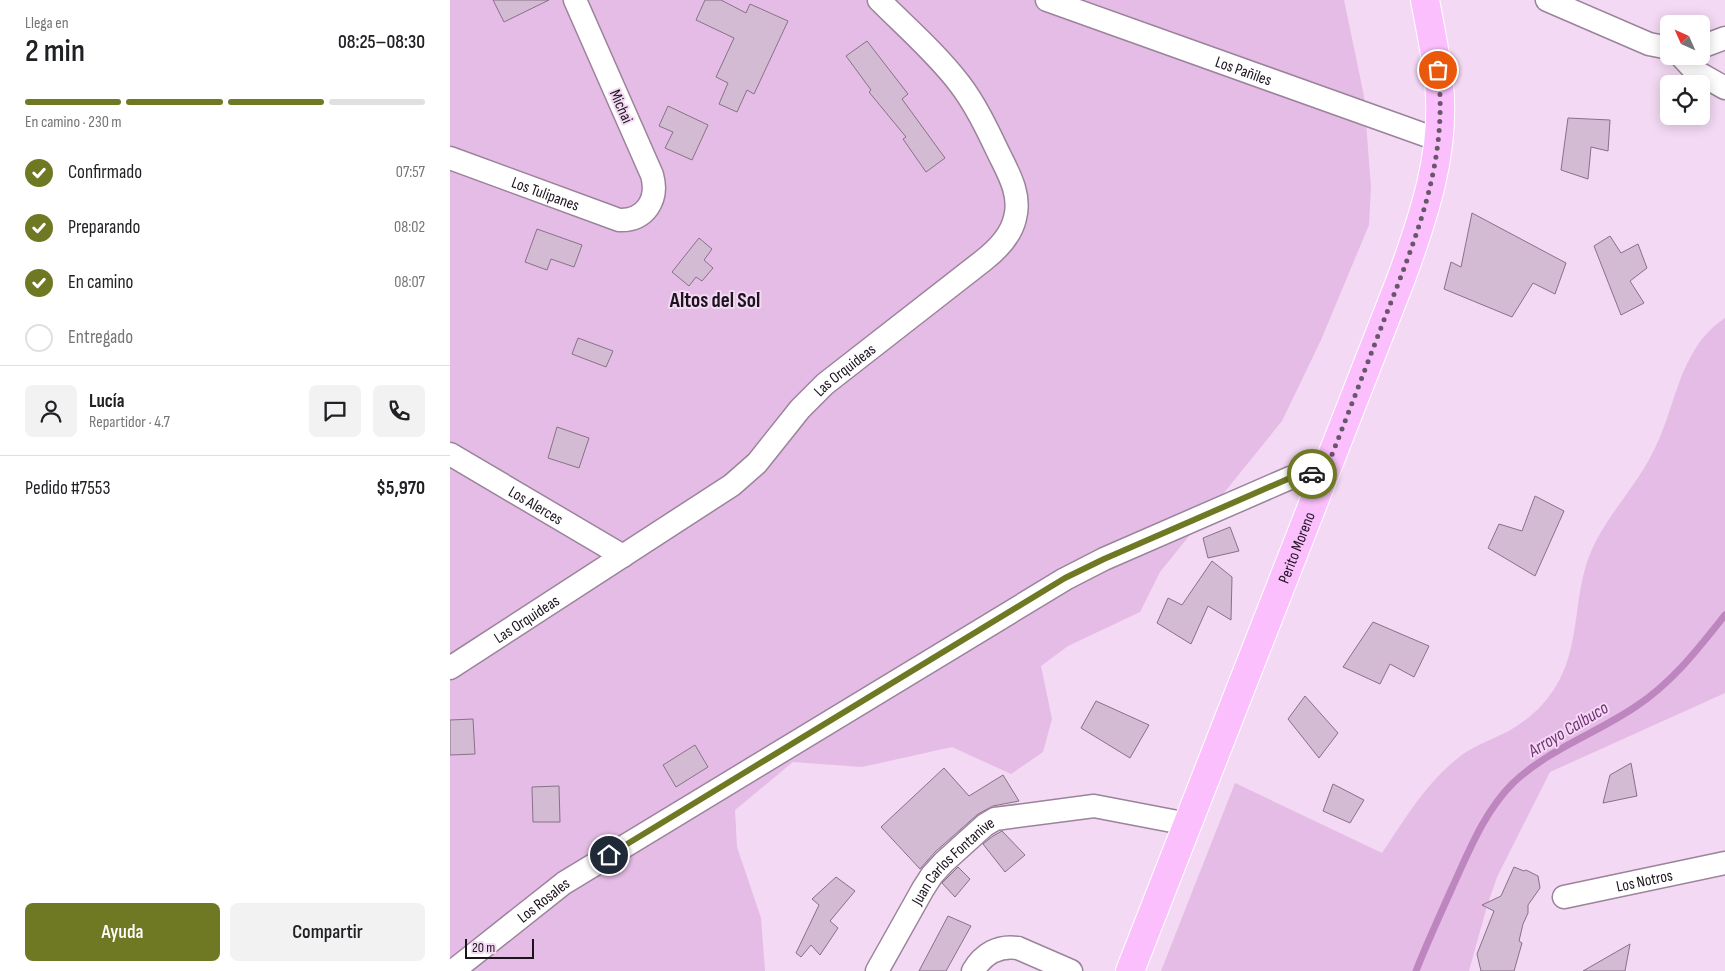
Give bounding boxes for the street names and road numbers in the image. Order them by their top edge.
street label: Los Pañiles [1213,53,1274,91]
street label: Michai [605,87,636,126]
street label: Los Tulipanes [509,173,582,216]
street label: Las Orquideas [810,340,880,401]
street label: Los Alerces [505,483,566,530]
street label: Perito Moreno [1275,509,1320,586]
street label: Las Orquideas [491,591,564,648]
street label: Juan Carlos Fontanive [908,814,998,909]
street label: Los Notros [1615,866,1675,897]
street label: Los Rosales [514,874,573,927]

